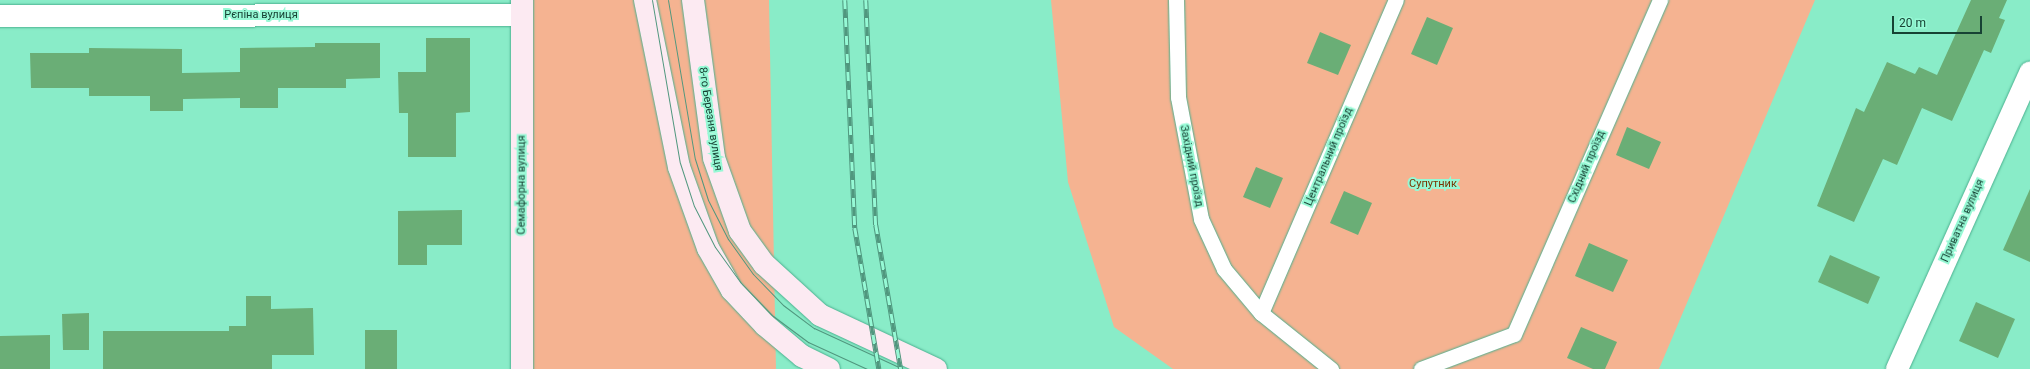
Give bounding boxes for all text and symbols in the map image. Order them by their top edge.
street label: Рєпіна вулиця [224,8,298,22]
scale bar [1894,8,1984,34]
text: 20 m [1899,16,1926,30]
street label: 8-го Березня вулиця [695,66,725,172]
street label: Центральний проїзд [1302,106,1356,208]
street label: Західний проїзд [1177,124,1205,208]
street label: Східний проїзд [1566,129,1608,205]
street label: Семафорна вулиця [515,135,529,235]
park label: Супутник [1409,177,1457,191]
street label: Приватна вулиця [1939,177,1987,265]

